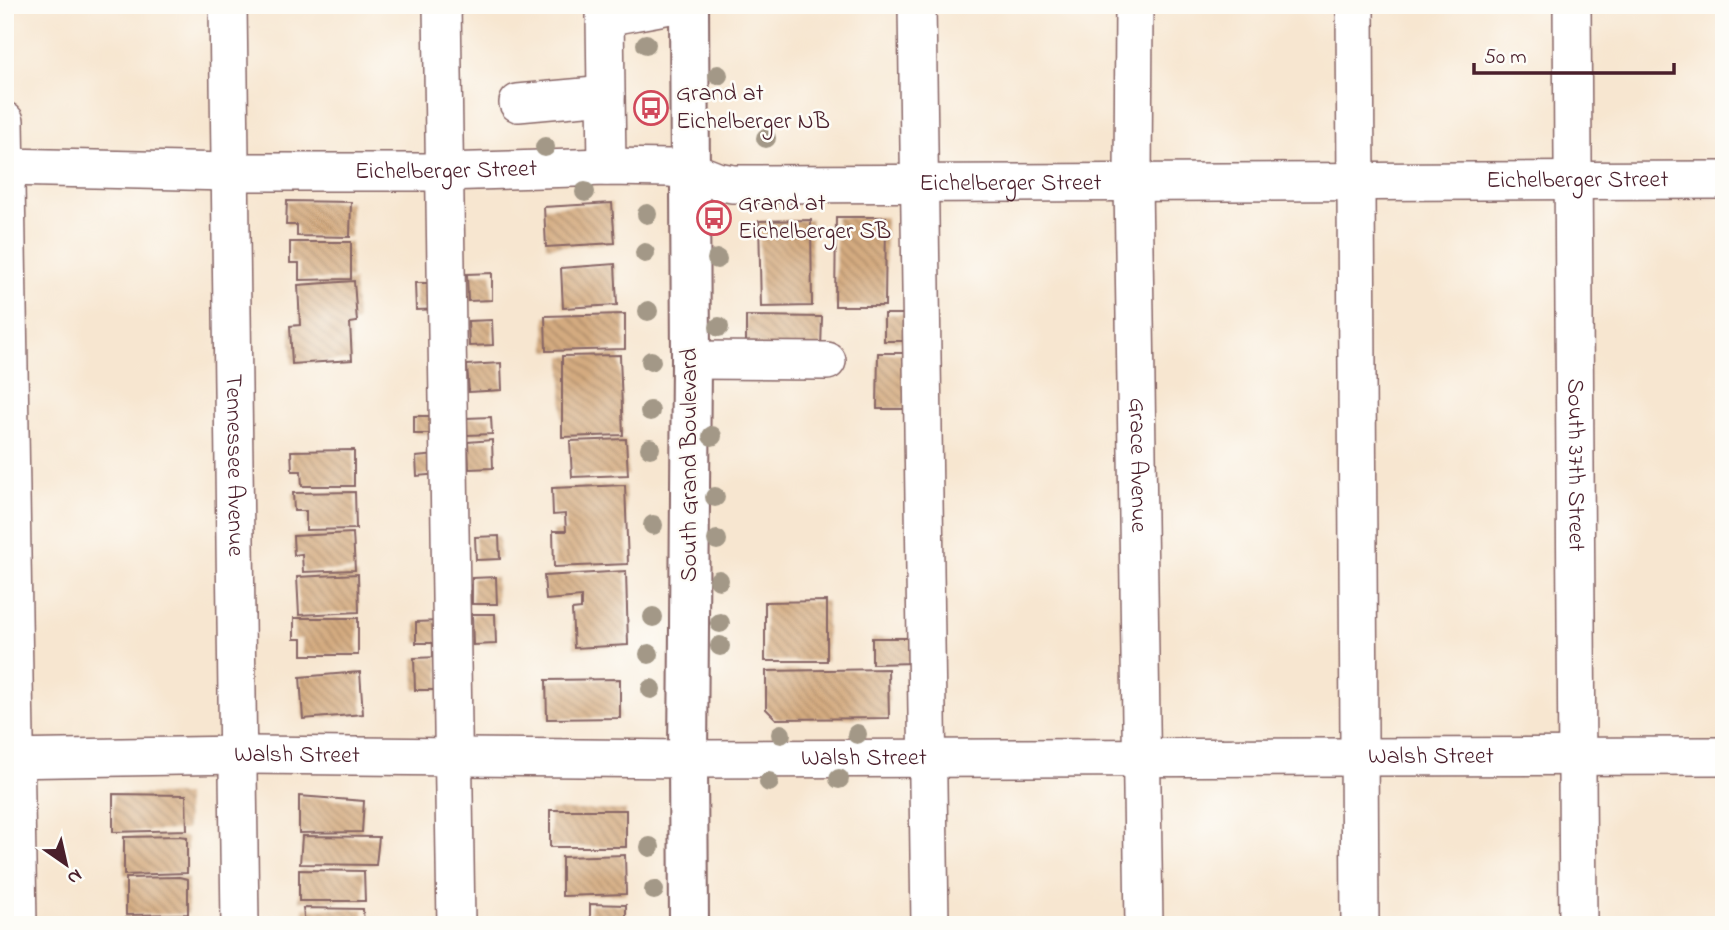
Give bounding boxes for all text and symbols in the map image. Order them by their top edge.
scale bar [1474,32,1673,76]
text: 50 m [1484,43,1527,73]
place label: Grand at Eichelberger NB [676,77,830,140]
bus stop icon: Grand at Eichelberger NB [632,89,670,127]
street label: Eichelberger Street [355,152,538,190]
street label: Eichelberger Street [1486,163,1669,199]
street label: Eichelberger Street [919,166,1102,202]
place label: Grand at Eichelberger SB [738,187,891,250]
bus stop icon: Grand at Eichelberger SB [695,199,733,237]
street label: South Grand Boulevard [673,347,708,582]
street label: Tennessee Avenue [215,373,253,557]
street label: South 37th Street [1557,378,1593,552]
street label: Grace Avenue [1119,397,1156,533]
street label: Walsh Street [234,737,360,774]
street label: Walsh Street [1368,739,1494,775]
street label: Walsh Street [801,741,927,776]
north arrow [32,828,102,898]
text: N [61,861,87,891]

